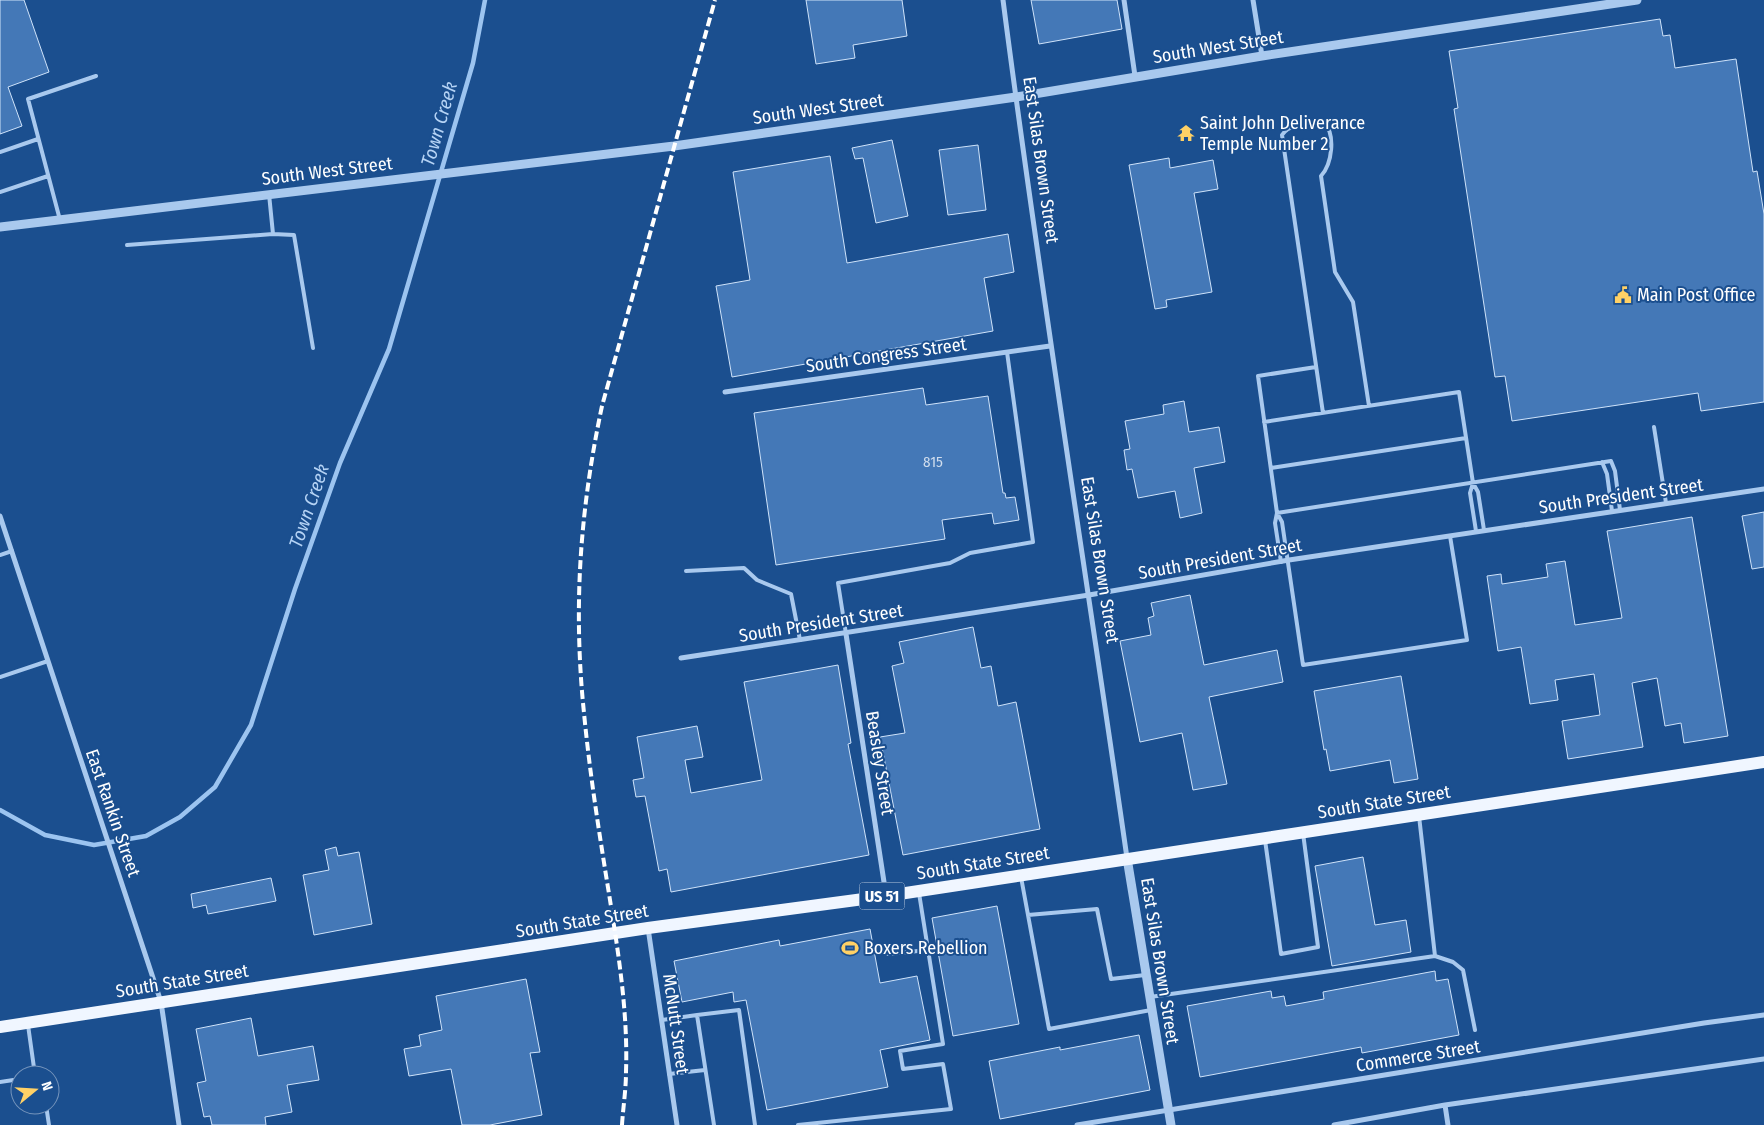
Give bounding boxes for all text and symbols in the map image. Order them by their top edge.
street label: South West Street [1151,26,1285,68]
street label: East Silas Brown Street [1018,75,1064,245]
water label: Town Creek [416,79,462,169]
street label: South West Street [751,89,885,129]
place label: Saint John Deliverance Temple Number 2 [1200,112,1365,155]
temple icon: Saint John Deliverance Temple Number 2 [1176,123,1196,143]
street label: South West Street [260,152,394,190]
place label: Main Post Office [1637,284,1756,306]
public building icon: Main Post Office [1613,285,1633,305]
street label: South Congress Street [804,333,968,377]
house number: 815 [923,453,943,471]
water label: Town Creek [284,461,334,551]
street label: South President Street [1537,474,1705,518]
street label: East Silas Brown Street [1076,475,1124,645]
street label: South President Street [1136,534,1304,584]
street label: South President Street [737,599,905,647]
street label: Beasley Street [861,709,899,817]
street label: East Rankin Street [81,746,145,880]
street label: South State Street [1316,781,1452,823]
street label: South State Street [915,842,1051,884]
street label: East Silas Brown Street [1136,876,1184,1046]
road number: US 51 [860,882,904,909]
street label: South State Street [514,900,650,942]
place label: Boxers Rebellion [864,937,988,959]
sports icon: Boxers Rebellion [840,938,860,958]
street label: South State Street [114,960,250,1002]
street label: McNutt Street [658,972,694,1076]
street label: Commerce Street [1354,1035,1482,1077]
north arrow [10,1065,60,1115]
text: N [38,1080,56,1093]

